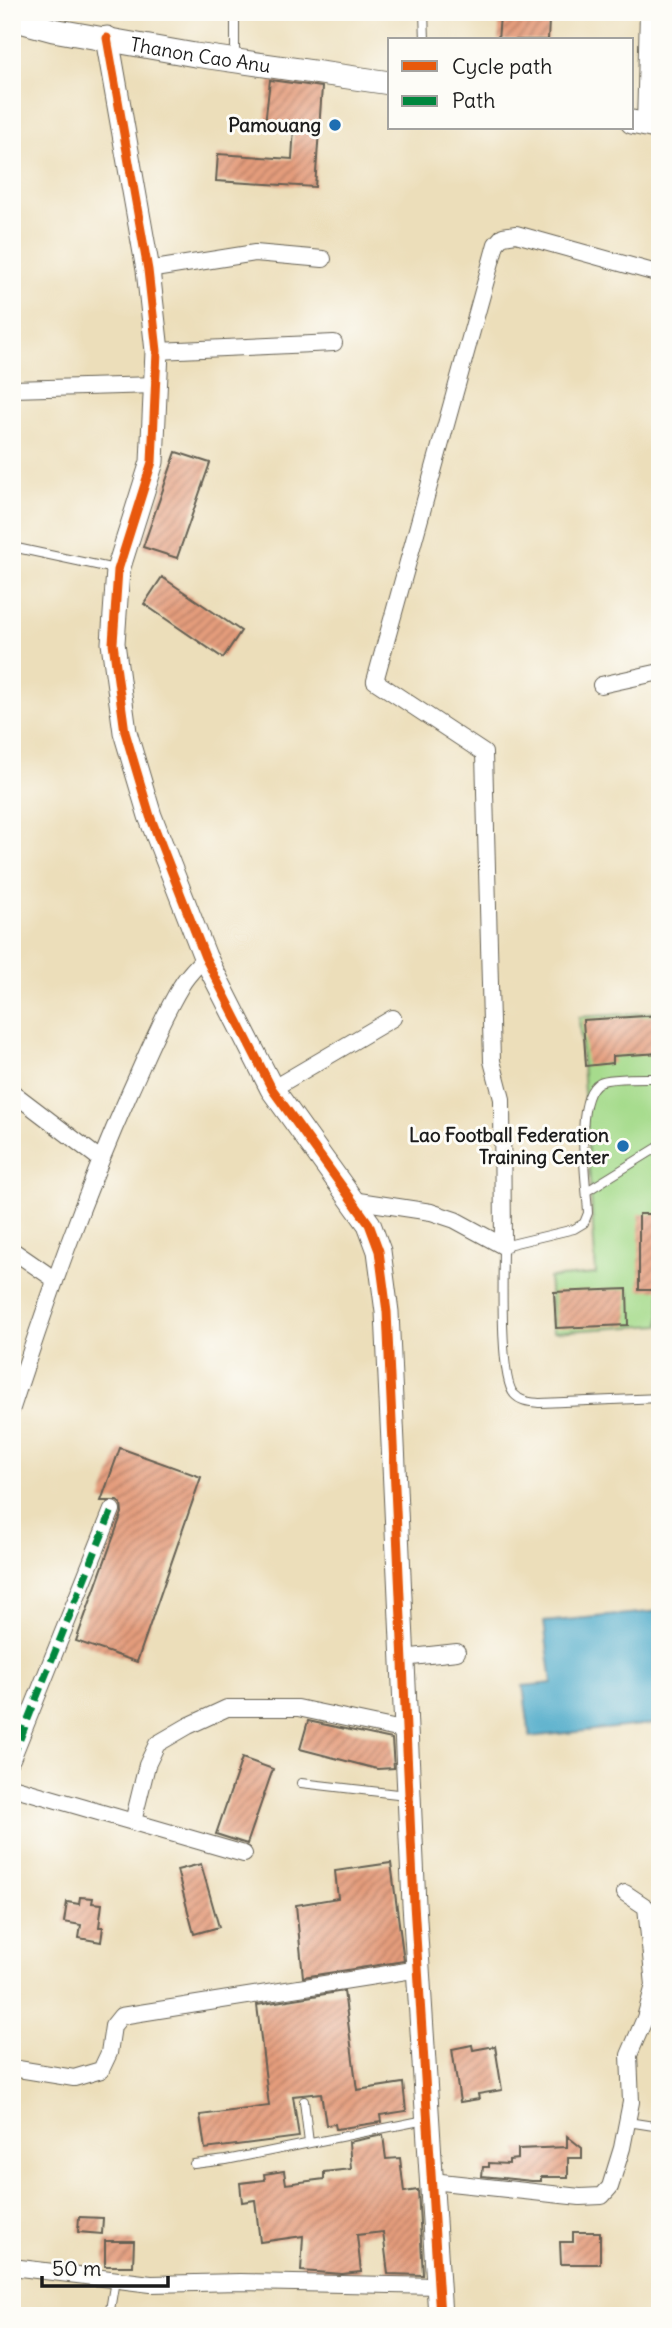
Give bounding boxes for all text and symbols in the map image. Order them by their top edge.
street label: Thanon Cao Anu [128,32,272,78]
legend [388,38,634,130]
text: Cycle path [452,53,552,80]
text: Path [452,87,495,114]
place label: Pamouang [228,113,321,137]
marker: Pamouang [327,117,343,133]
place label: Lao Football Federation Training Center [409,1123,609,1169]
marker: Lao Football Federation Training Center [615,1138,631,1154]
scale bar [42,2244,168,2288]
text: 50 m [52,2255,101,2282]

